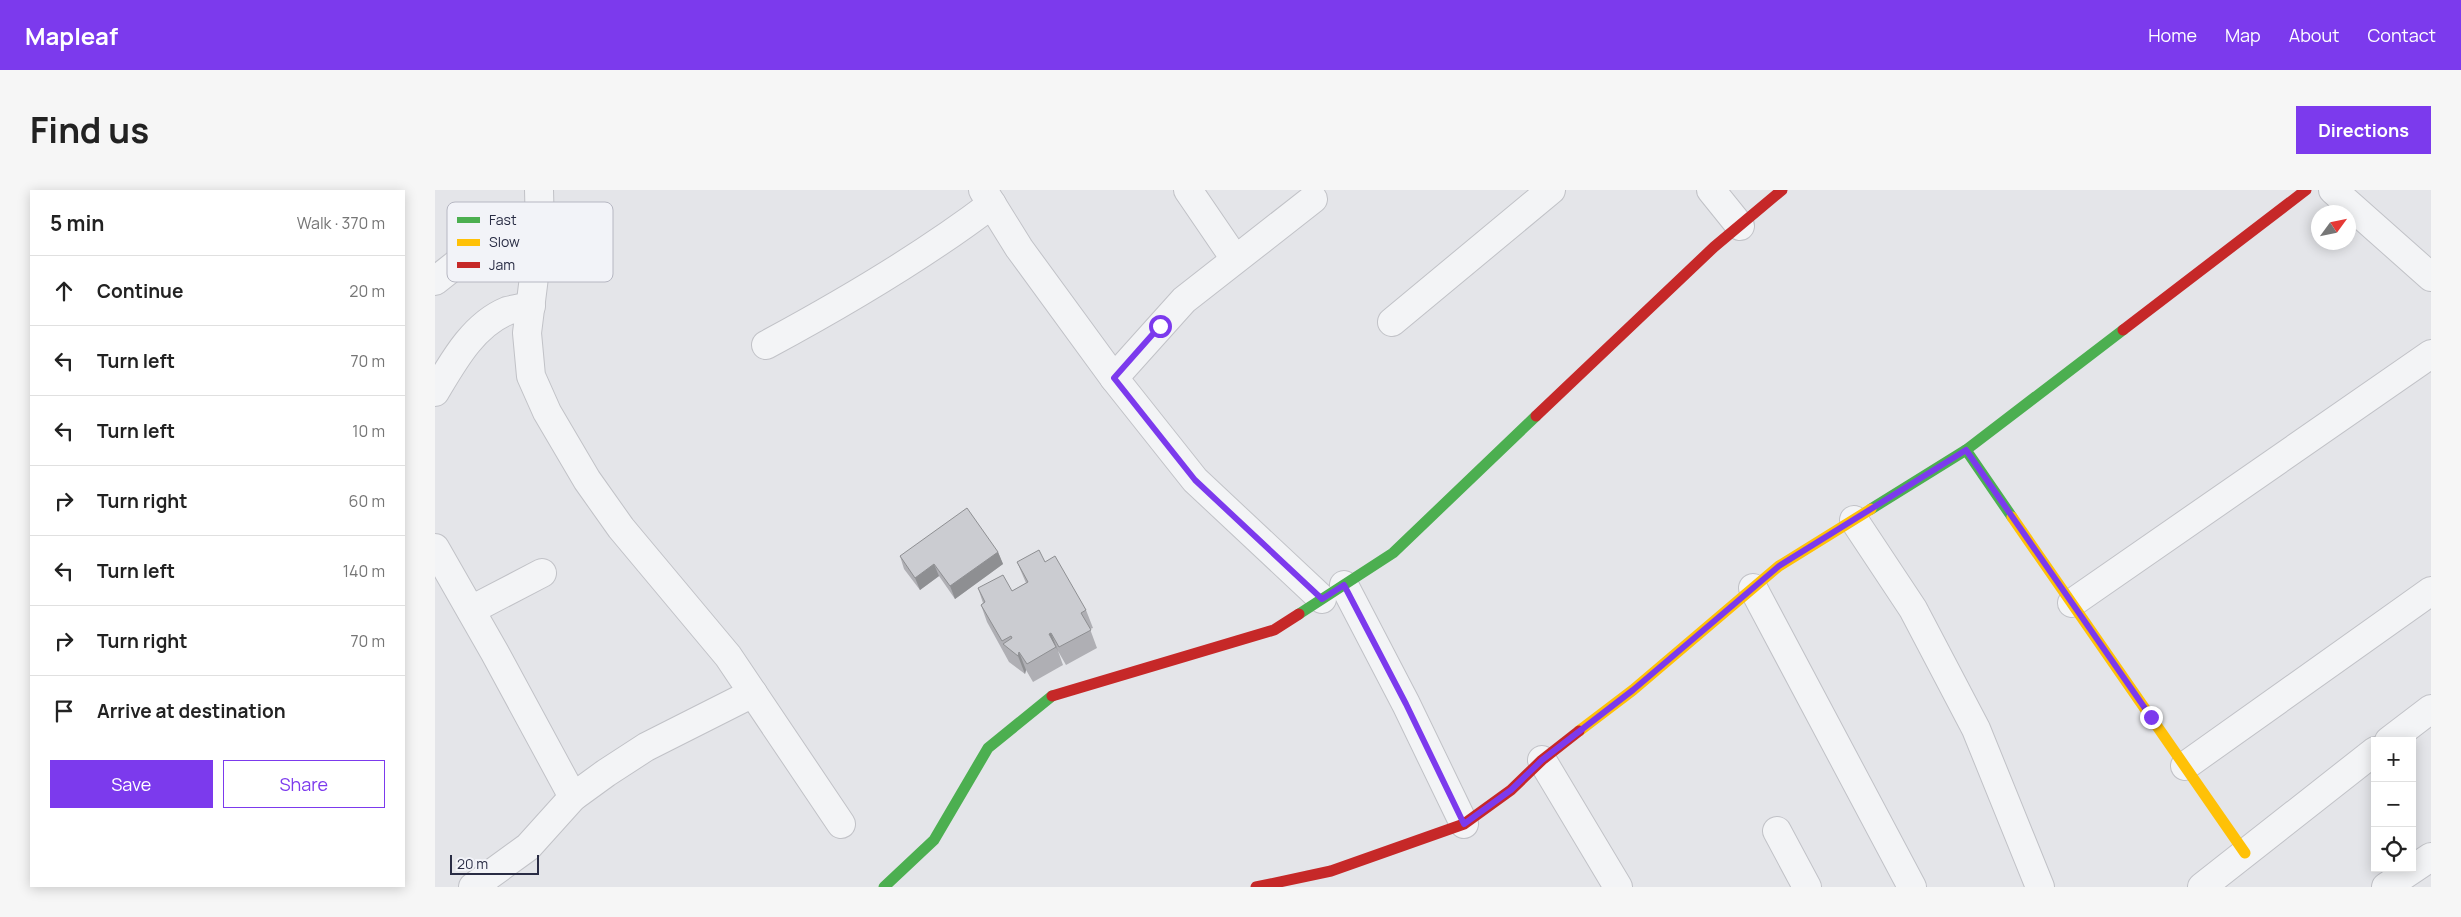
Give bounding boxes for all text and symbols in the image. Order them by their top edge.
text: Mapleaf [25,19,118,52]
text: Home [2148,23,2197,47]
text: Map [2225,23,2261,47]
text: About [2289,23,2339,47]
text: Contact [2367,23,2436,47]
text: Find us [30,106,149,154]
button: Directions [2296,106,2431,154]
legend [447,202,613,282]
north arrow [2311,205,2356,250]
text: 5 min [50,209,104,237]
text: Fast [489,210,517,229]
text: Walk · 370 m [297,212,385,234]
text: Slow [489,232,520,251]
text: Jam [489,255,515,274]
icon: ahead [50,277,78,305]
text: Continue [97,278,183,304]
text: 20 m [349,280,385,302]
route start [1149,315,1172,338]
icon: left [50,347,78,375]
text: Turn left [97,348,175,374]
text: 70 m [350,350,385,372]
icon: left [50,417,78,445]
text: Turn left [97,418,175,444]
text: 10 m [352,420,385,442]
icon: right [50,487,78,515]
text: Turn right [97,488,187,514]
text: 60 m [349,490,385,512]
icon: left [50,557,78,585]
text: Turn left [97,558,175,584]
text: 140 m [343,560,385,582]
icon: right [50,627,78,655]
text: Turn right [97,628,187,654]
text: 70 m [350,630,385,652]
icon: arrive [50,697,78,725]
text: Arrive at destination [97,698,286,724]
route end [2140,706,2163,729]
map controls [2371,737,2416,872]
button: + [2371,737,2416,782]
button: Save [50,760,213,808]
button: Share [223,760,385,808]
button: − [2371,782,2416,827]
button: locate [2371,827,2416,872]
scale bar [450,852,539,875]
text: 20 m [457,854,488,873]

